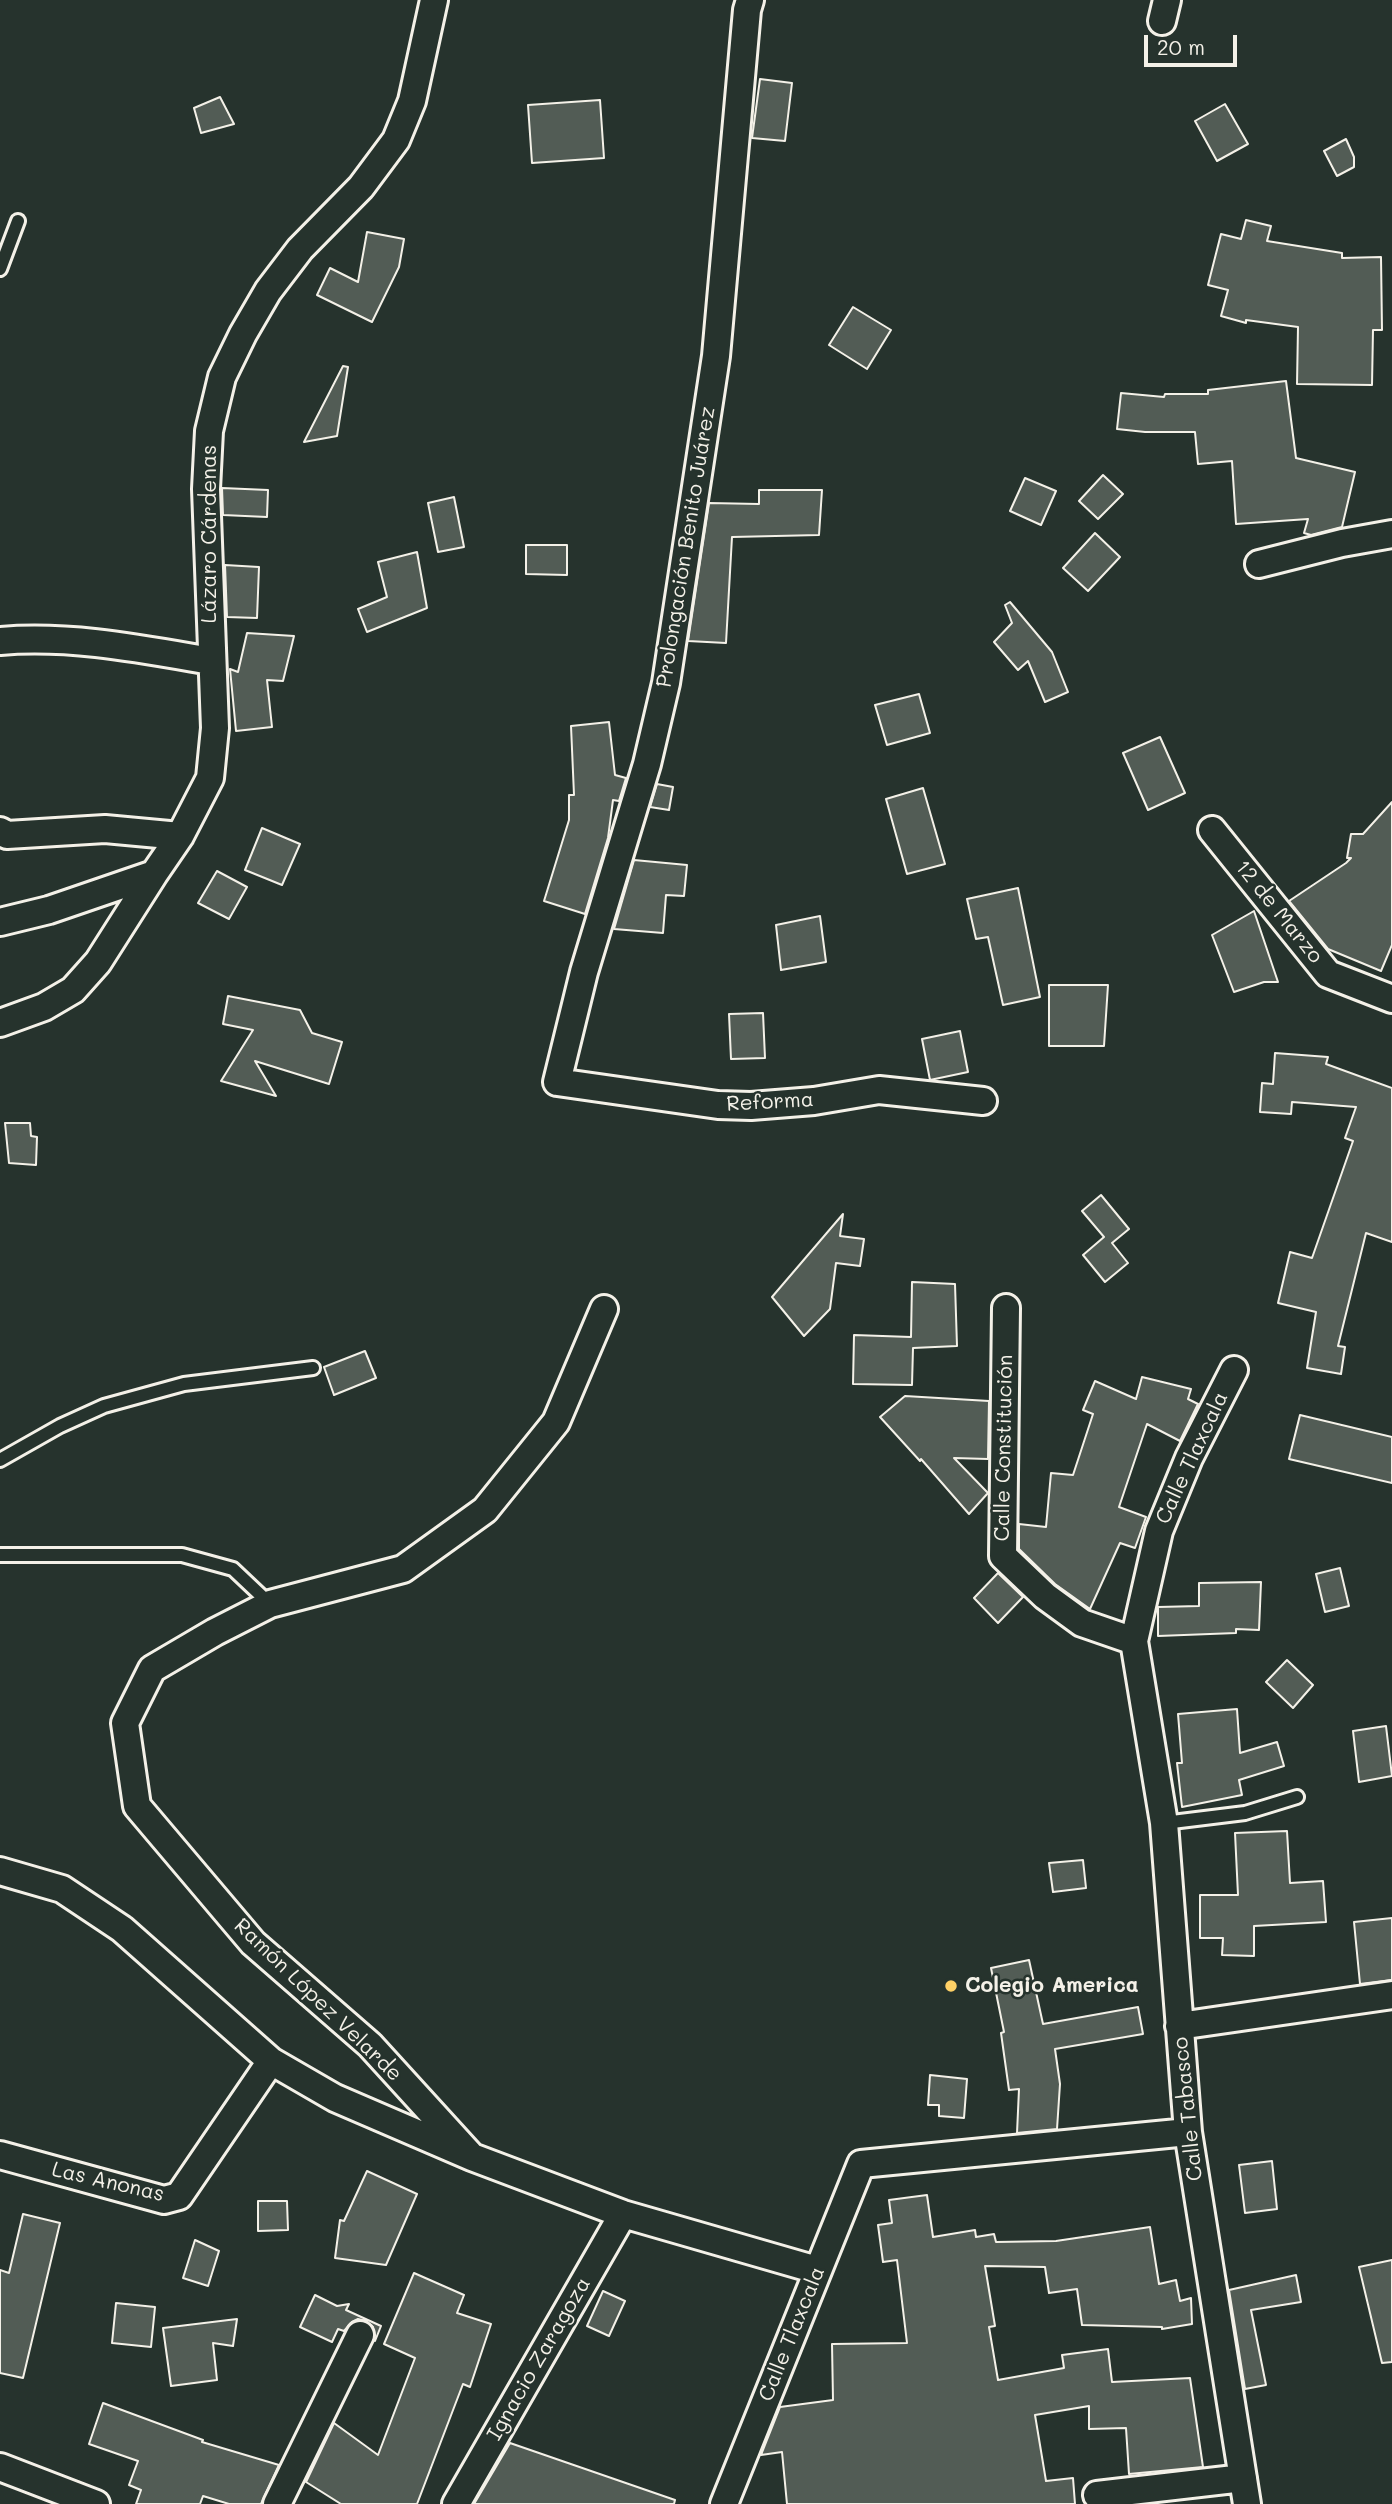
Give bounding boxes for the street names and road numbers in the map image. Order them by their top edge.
street label: Prolongación Benito Juárez [651,405,721,689]
street label: Lázaro Cárdenas [197,445,223,623]
street label: 12 de Marzo [1230,855,1328,969]
street label: Reforma [726,1087,814,1117]
street label: Calle Constitución [990,1354,1018,1542]
street label: Calle Tlaxcala [1150,1388,1234,1528]
street label: Ramón López Velarde [229,1913,407,2087]
street label: Calle Tabasco [1168,2036,1208,2182]
street label: Las Anonas [49,2157,167,2207]
street label: Calle Tlaxcala [754,2263,830,2405]
street label: Ignacio Zaragoza [482,2273,596,2445]

